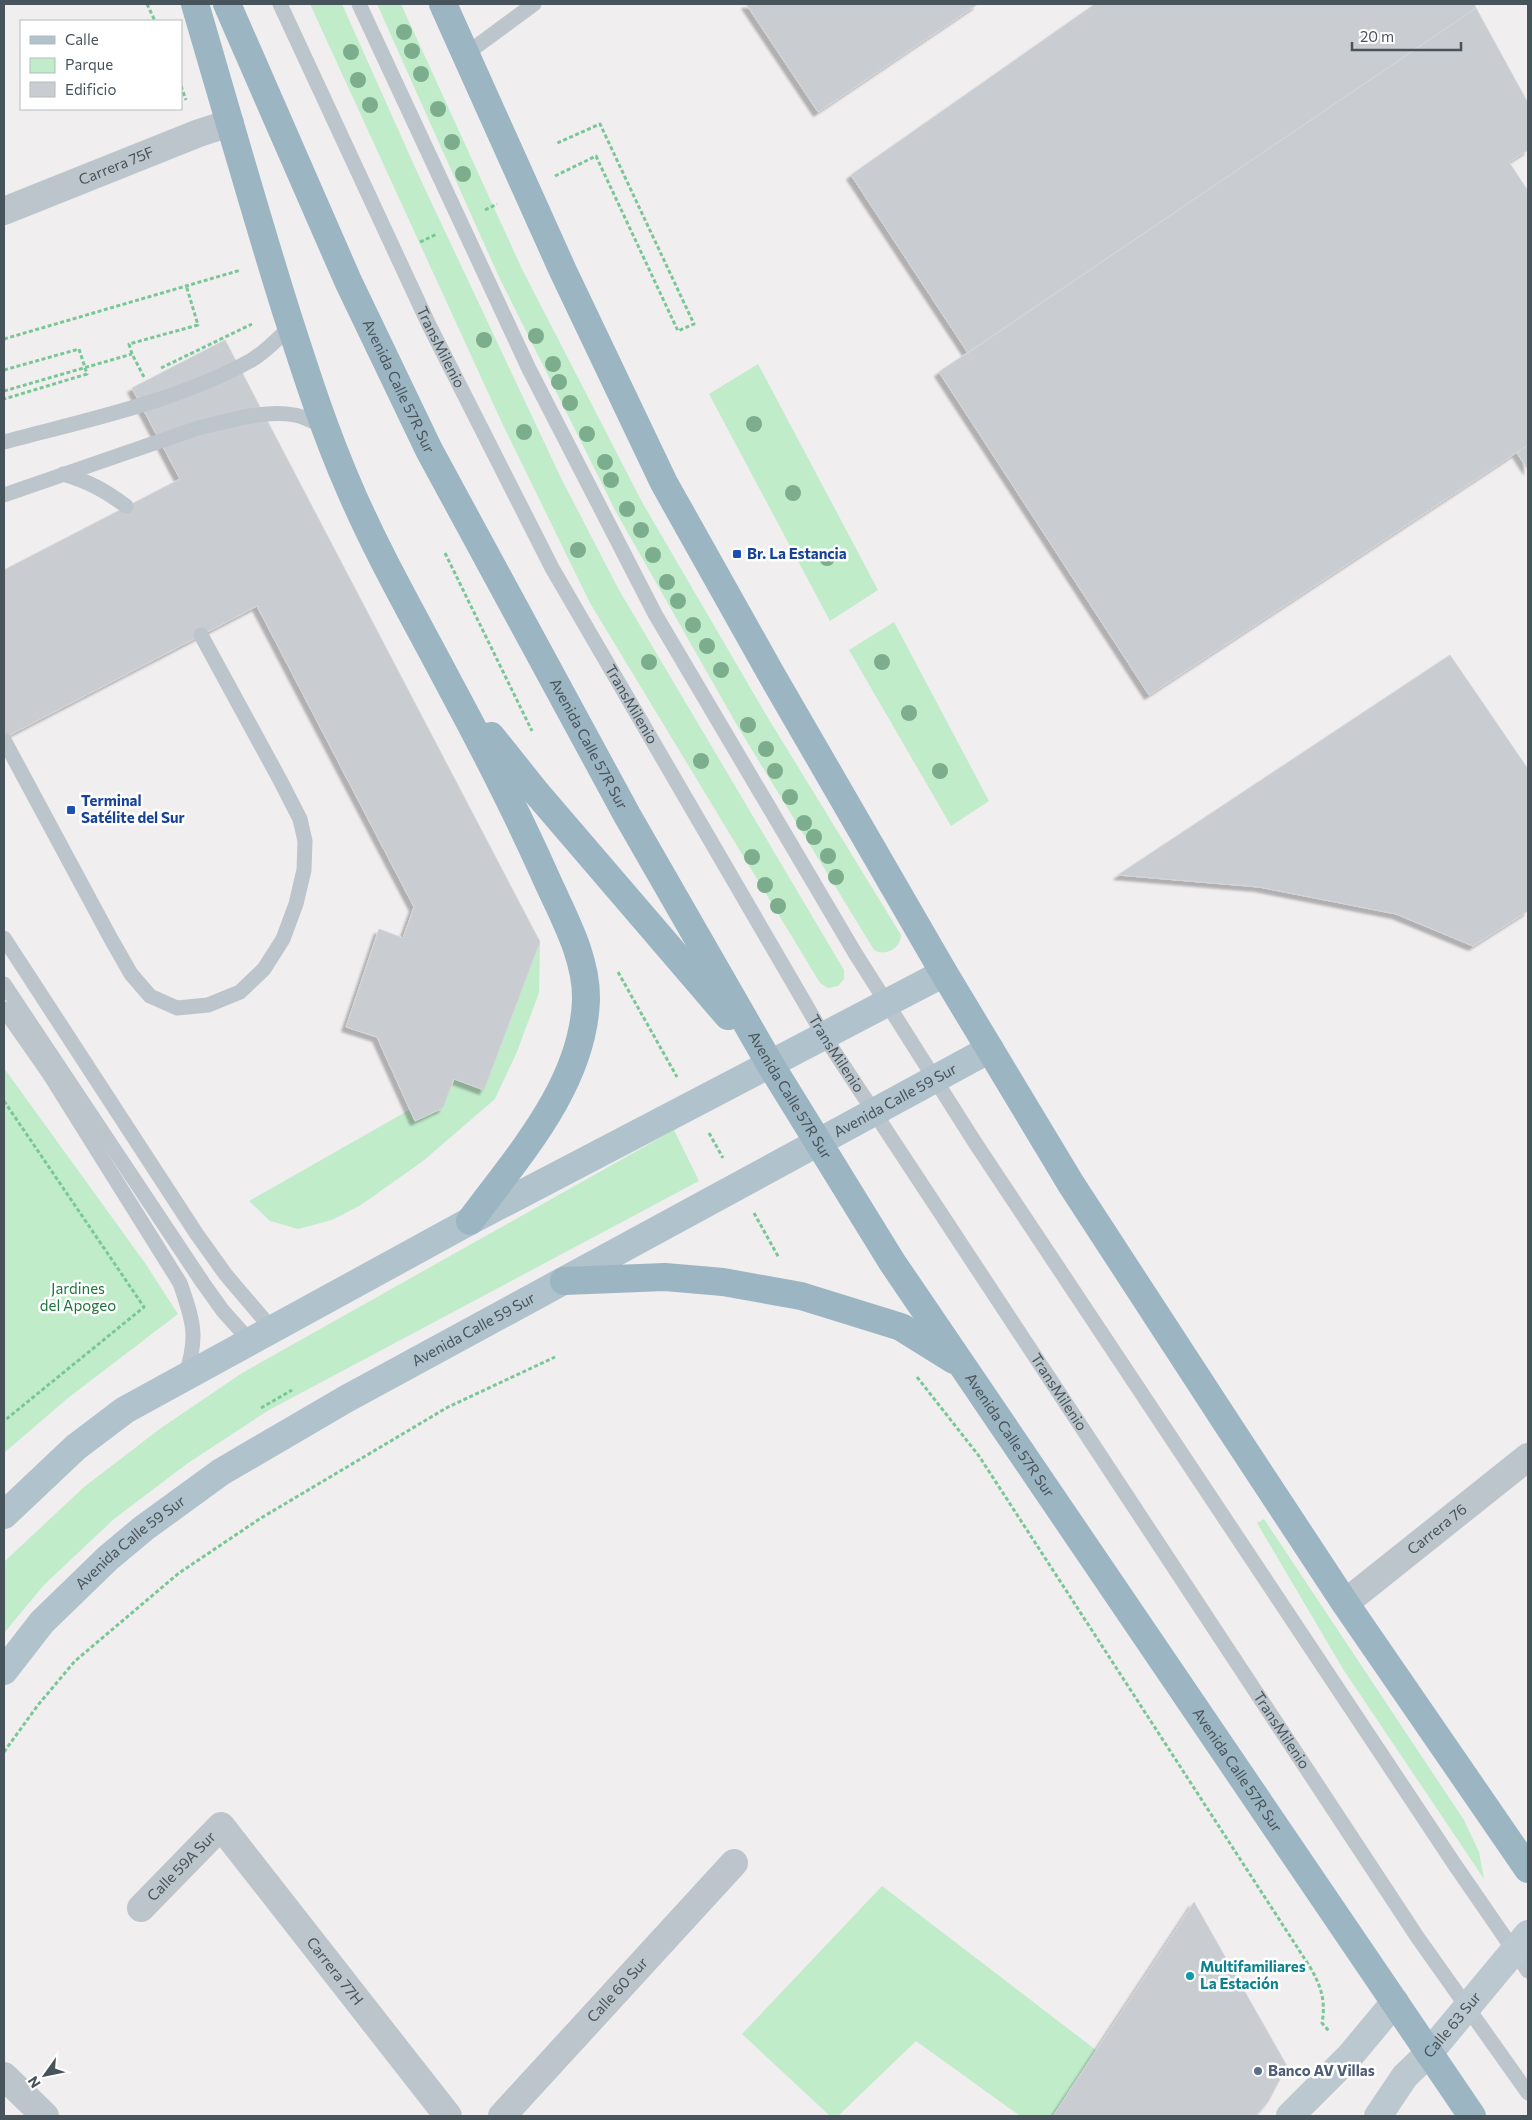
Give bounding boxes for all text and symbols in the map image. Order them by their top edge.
legend [20,20,182,110]
scale bar [1352,20,1461,52]
text: 20 m [1360,27,1394,45]
text: Calle [65,30,99,48]
text: Parque [65,55,113,73]
text: Edificio [65,80,116,98]
street label: Carrera 75F [76,142,156,188]
street label: TransMilenio [414,303,469,391]
street label: Avenida Calle 57R Sur [360,316,439,456]
place label: Br. La Estancia [747,544,847,562]
marker: Br. La Estancia [731,548,743,560]
street label: TransMilenio [602,661,662,747]
street label: Avenida Calle 57R Sur [547,675,632,812]
place label: Terminal Satélite del Sur [81,791,185,826]
marker: Terminal Satélite del Sur [65,804,77,816]
street label: TransMilenio [806,1011,869,1095]
street label: Avenida Calle 57R Sur [745,1028,836,1162]
street label: Avenida Calle 59 Sur [830,1059,960,1140]
park label: Jardines del Apogeo [40,1279,116,1314]
street label: Avenida Calle 59 Sur [408,1288,538,1369]
street label: TransMilenio [1027,1350,1091,1434]
street label: Avenida Calle 57R Sur [962,1369,1059,1500]
street label: Avenida Calle 59 Sur [71,1491,188,1593]
street label: Carrera 76 [1403,1499,1470,1558]
street label: TransMilenio [1250,1688,1314,1772]
street label: Avenida Calle 57R Sur [1189,1704,1287,1835]
street label: Calle 59A Sur [143,1827,219,1904]
street label: Carrera 77H [303,1933,368,2008]
street label: Calle 60 Sur [583,1953,651,2025]
place label: Multifamiliares La Estación [1200,1957,1306,1992]
marker: Multifamiliares La Estación [1184,1970,1196,1982]
street label: Calle 63 Sur [1419,1988,1484,2061]
north arrow [20,2050,70,2100]
place label: Banco AV Villas [1268,2061,1375,2079]
marker: Banco AV Villas [1252,2065,1264,2077]
text: N [24,2073,44,2091]

